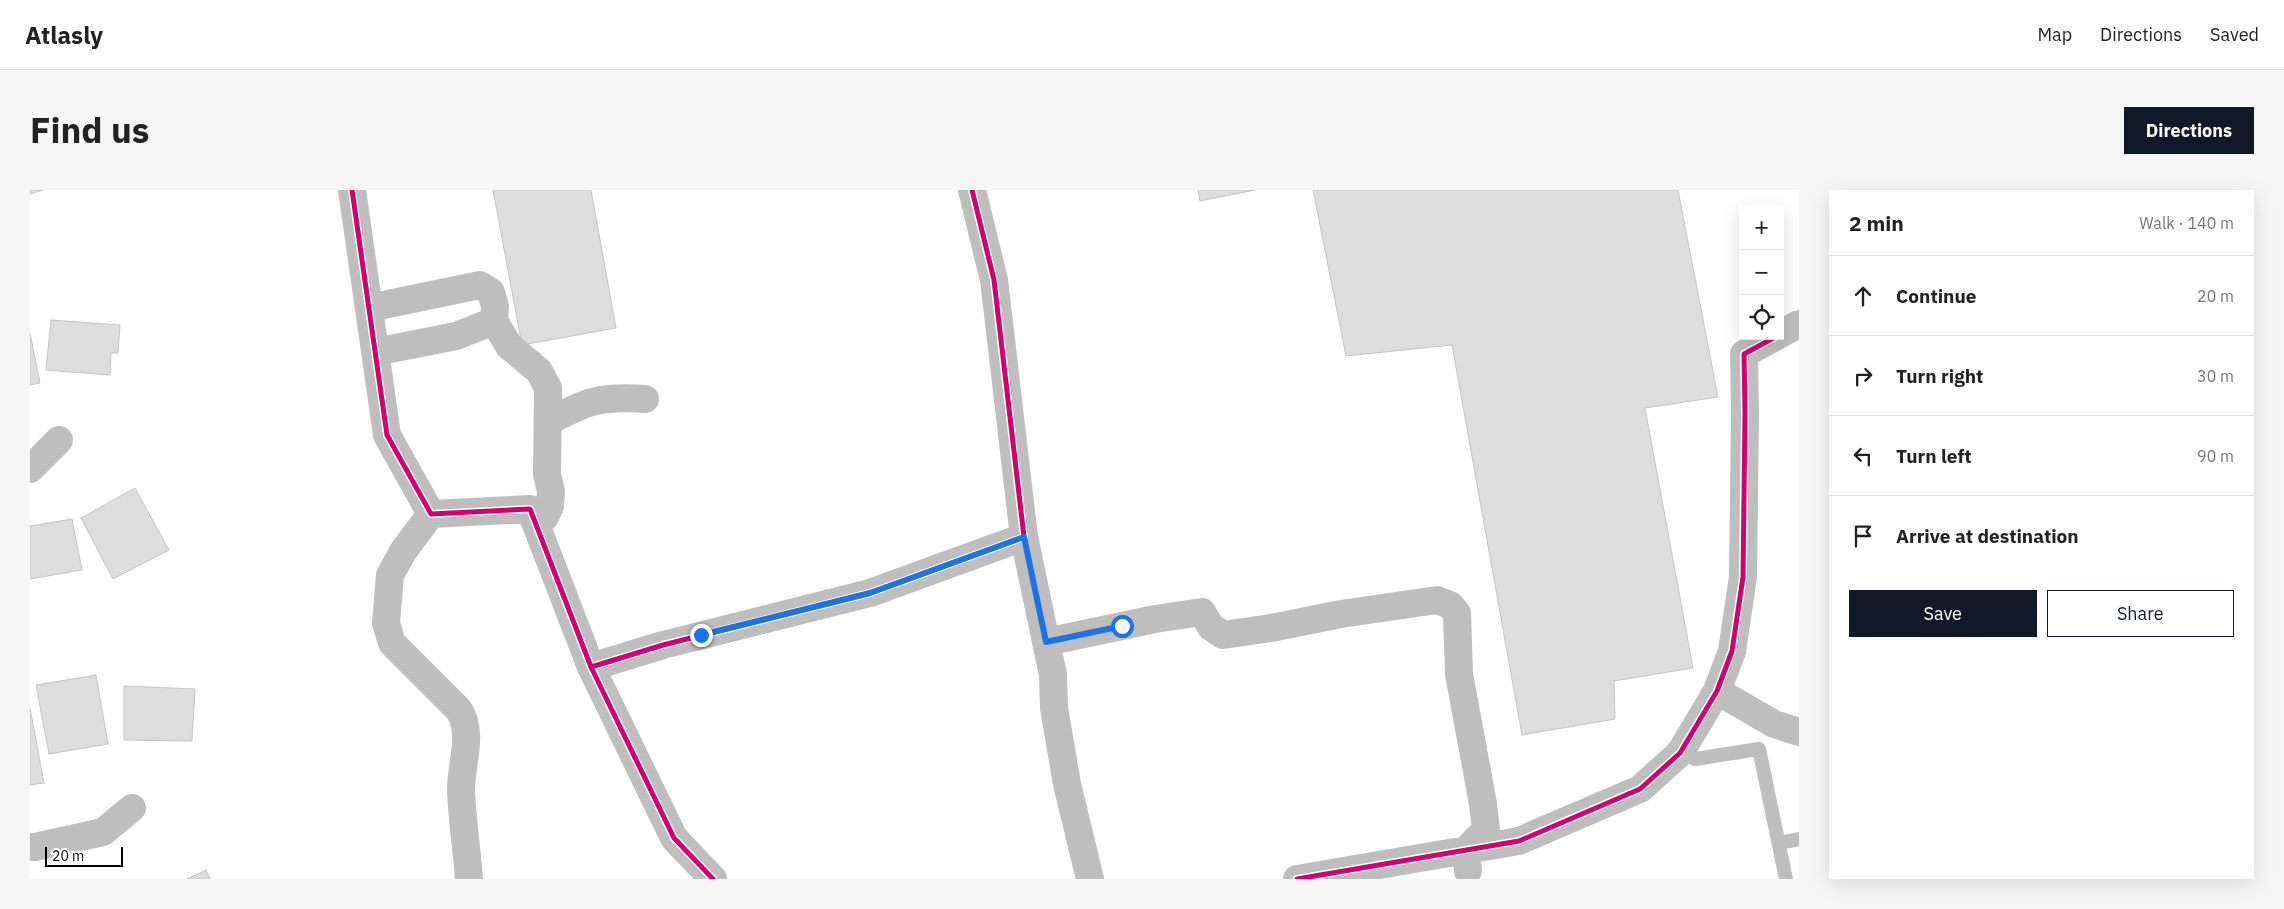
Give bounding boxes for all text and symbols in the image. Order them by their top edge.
text: Atlasly [25,19,103,51]
text: Map [2037,23,2072,46]
text: Directions [2100,23,2182,46]
text: Saved [2210,23,2259,46]
text: Find us [30,107,149,153]
button: Directions [2124,107,2254,154]
map controls [1739,205,1784,340]
button: + [1739,205,1784,250]
text: 2 min [1849,209,1904,237]
text: Walk · 140 m [2139,213,2234,233]
button: − [1739,250,1784,295]
icon: ahead [1849,282,1877,310]
text: Continue [1896,284,1976,308]
text: 20 m [2197,286,2234,306]
button: locate [1739,295,1784,340]
icon: right [1849,362,1877,390]
text: Turn right [1896,364,1983,388]
text: 30 m [2197,366,2234,386]
icon: left [1849,442,1877,470]
text: Turn left [1896,444,1972,468]
text: 90 m [2197,446,2234,466]
icon: arrive [1849,522,1877,550]
text: Arrive at destination [1896,524,2079,548]
button: Save [1849,590,2037,637]
button: Share [2047,590,2234,637]
route start [1111,615,1134,638]
route end [690,624,713,647]
scale bar [45,844,122,867]
text: 20 m [52,847,84,865]

